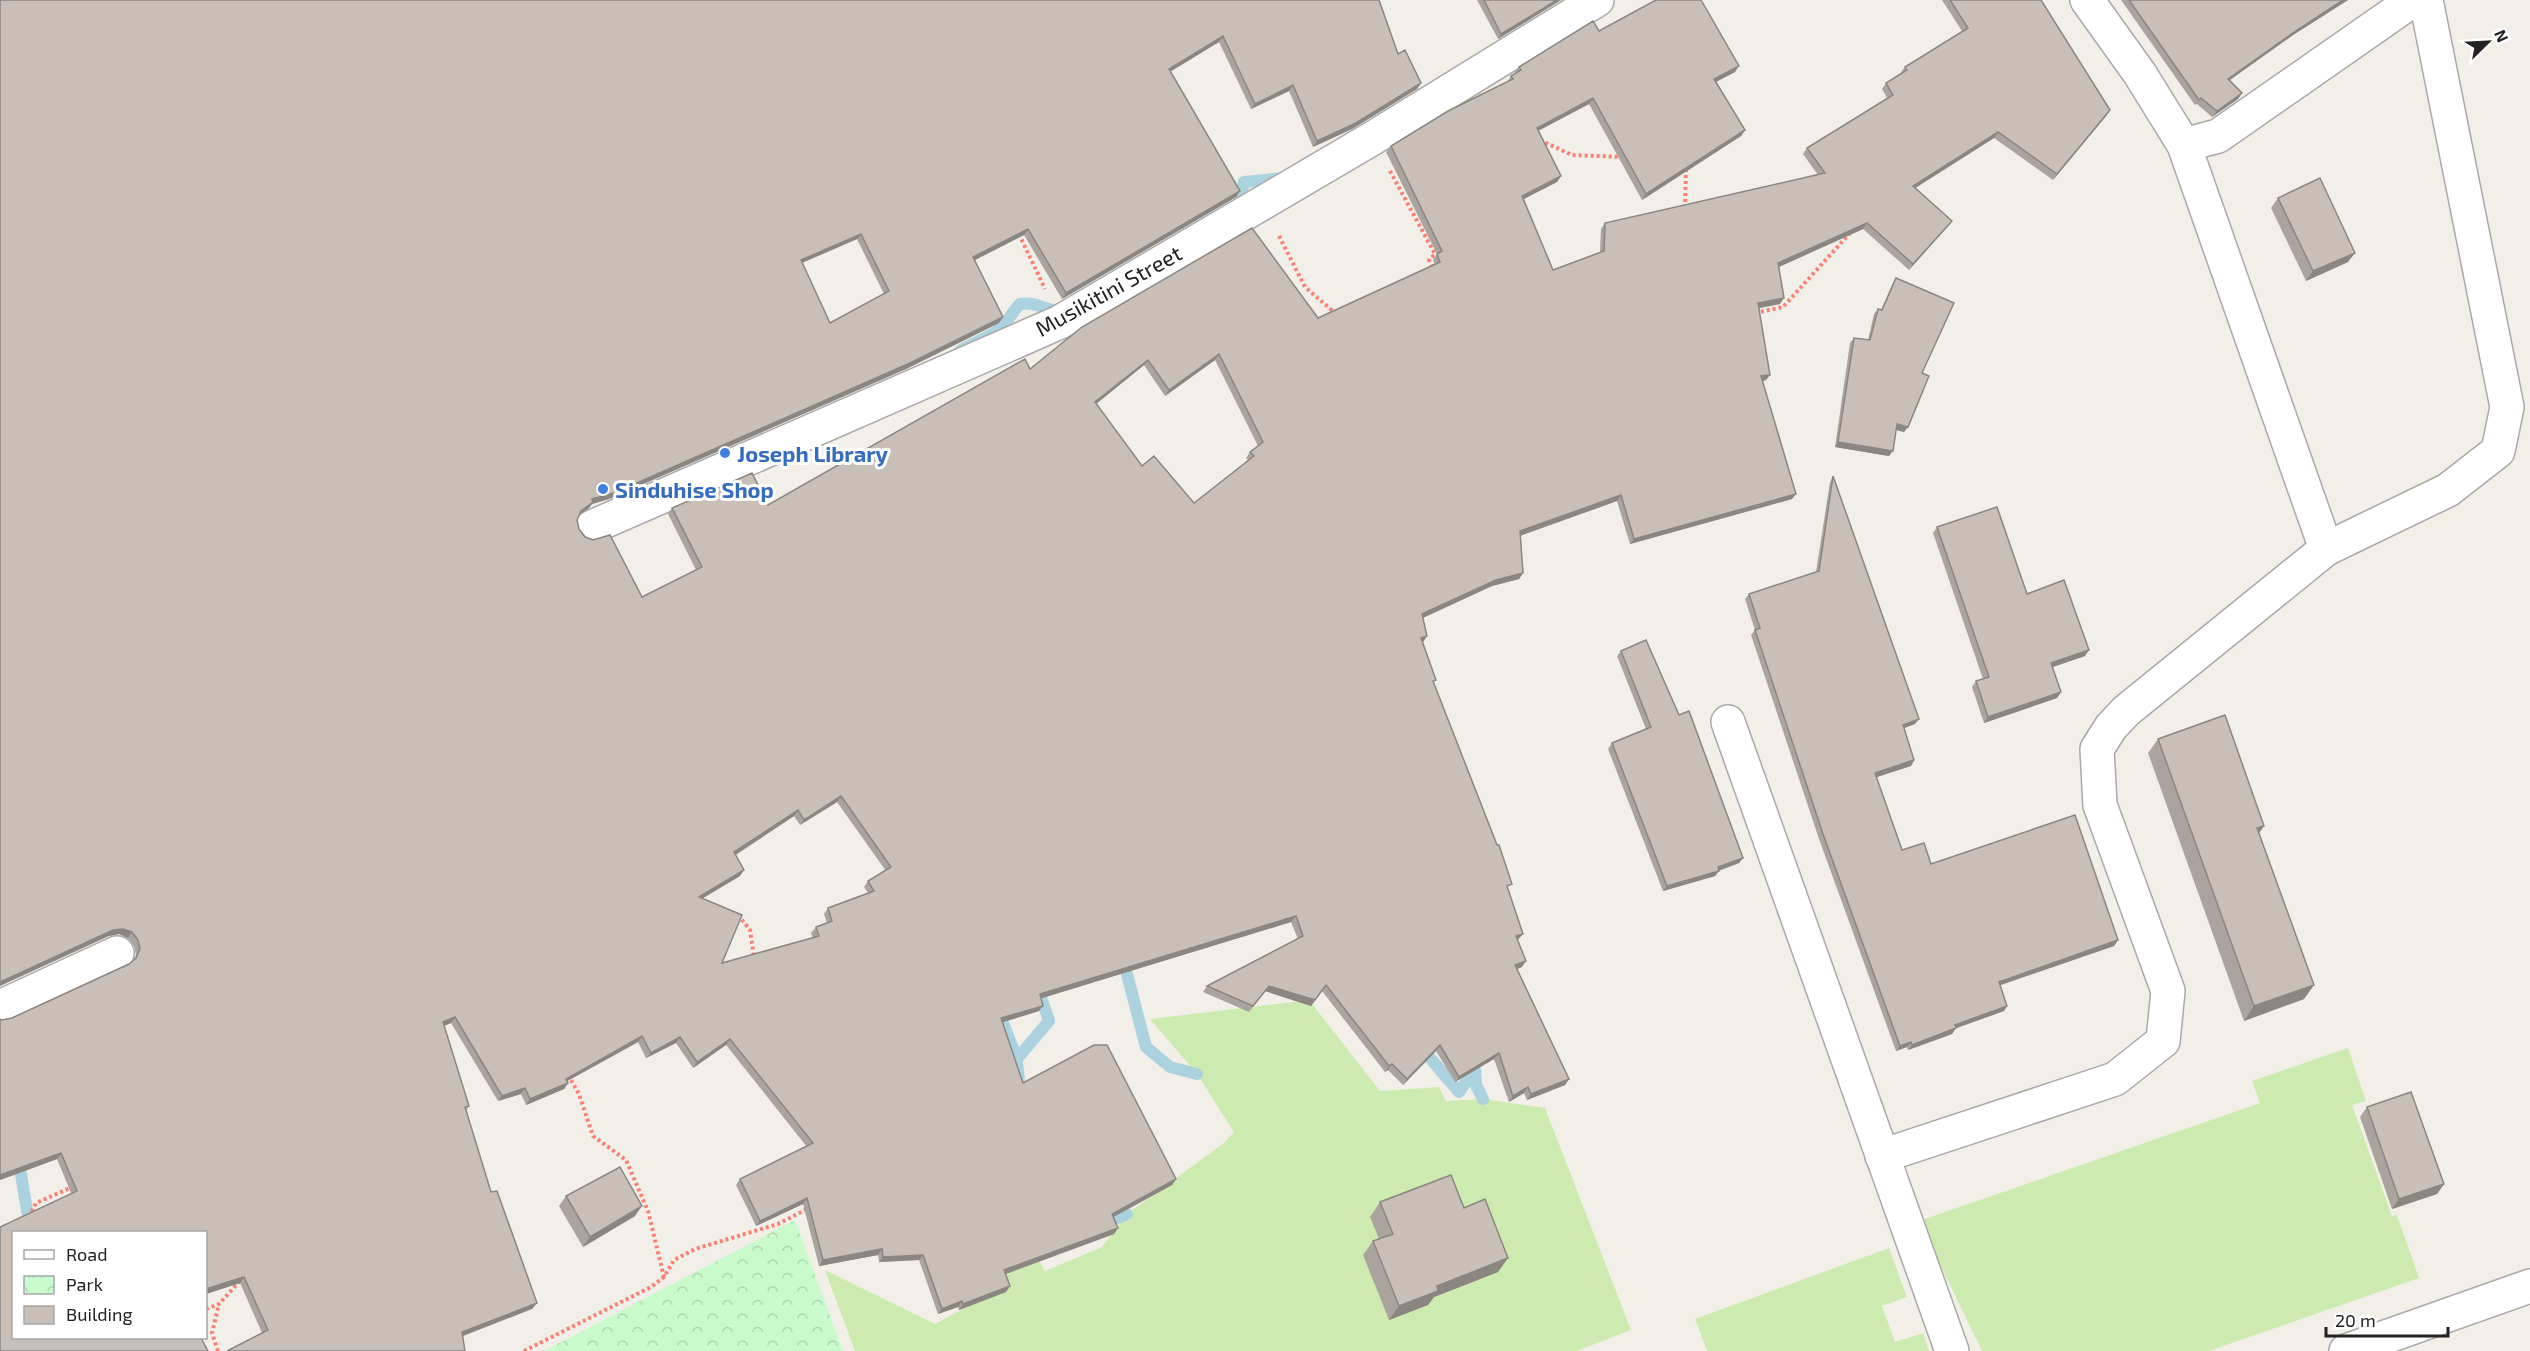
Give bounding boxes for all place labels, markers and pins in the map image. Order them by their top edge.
place label: Joseph Library [737,440,889,467]
marker: Joseph Library [718,446,732,460]
place label: Sinduhise Shop [615,476,774,502]
marker: Sinduhise Shop [596,482,610,496]

